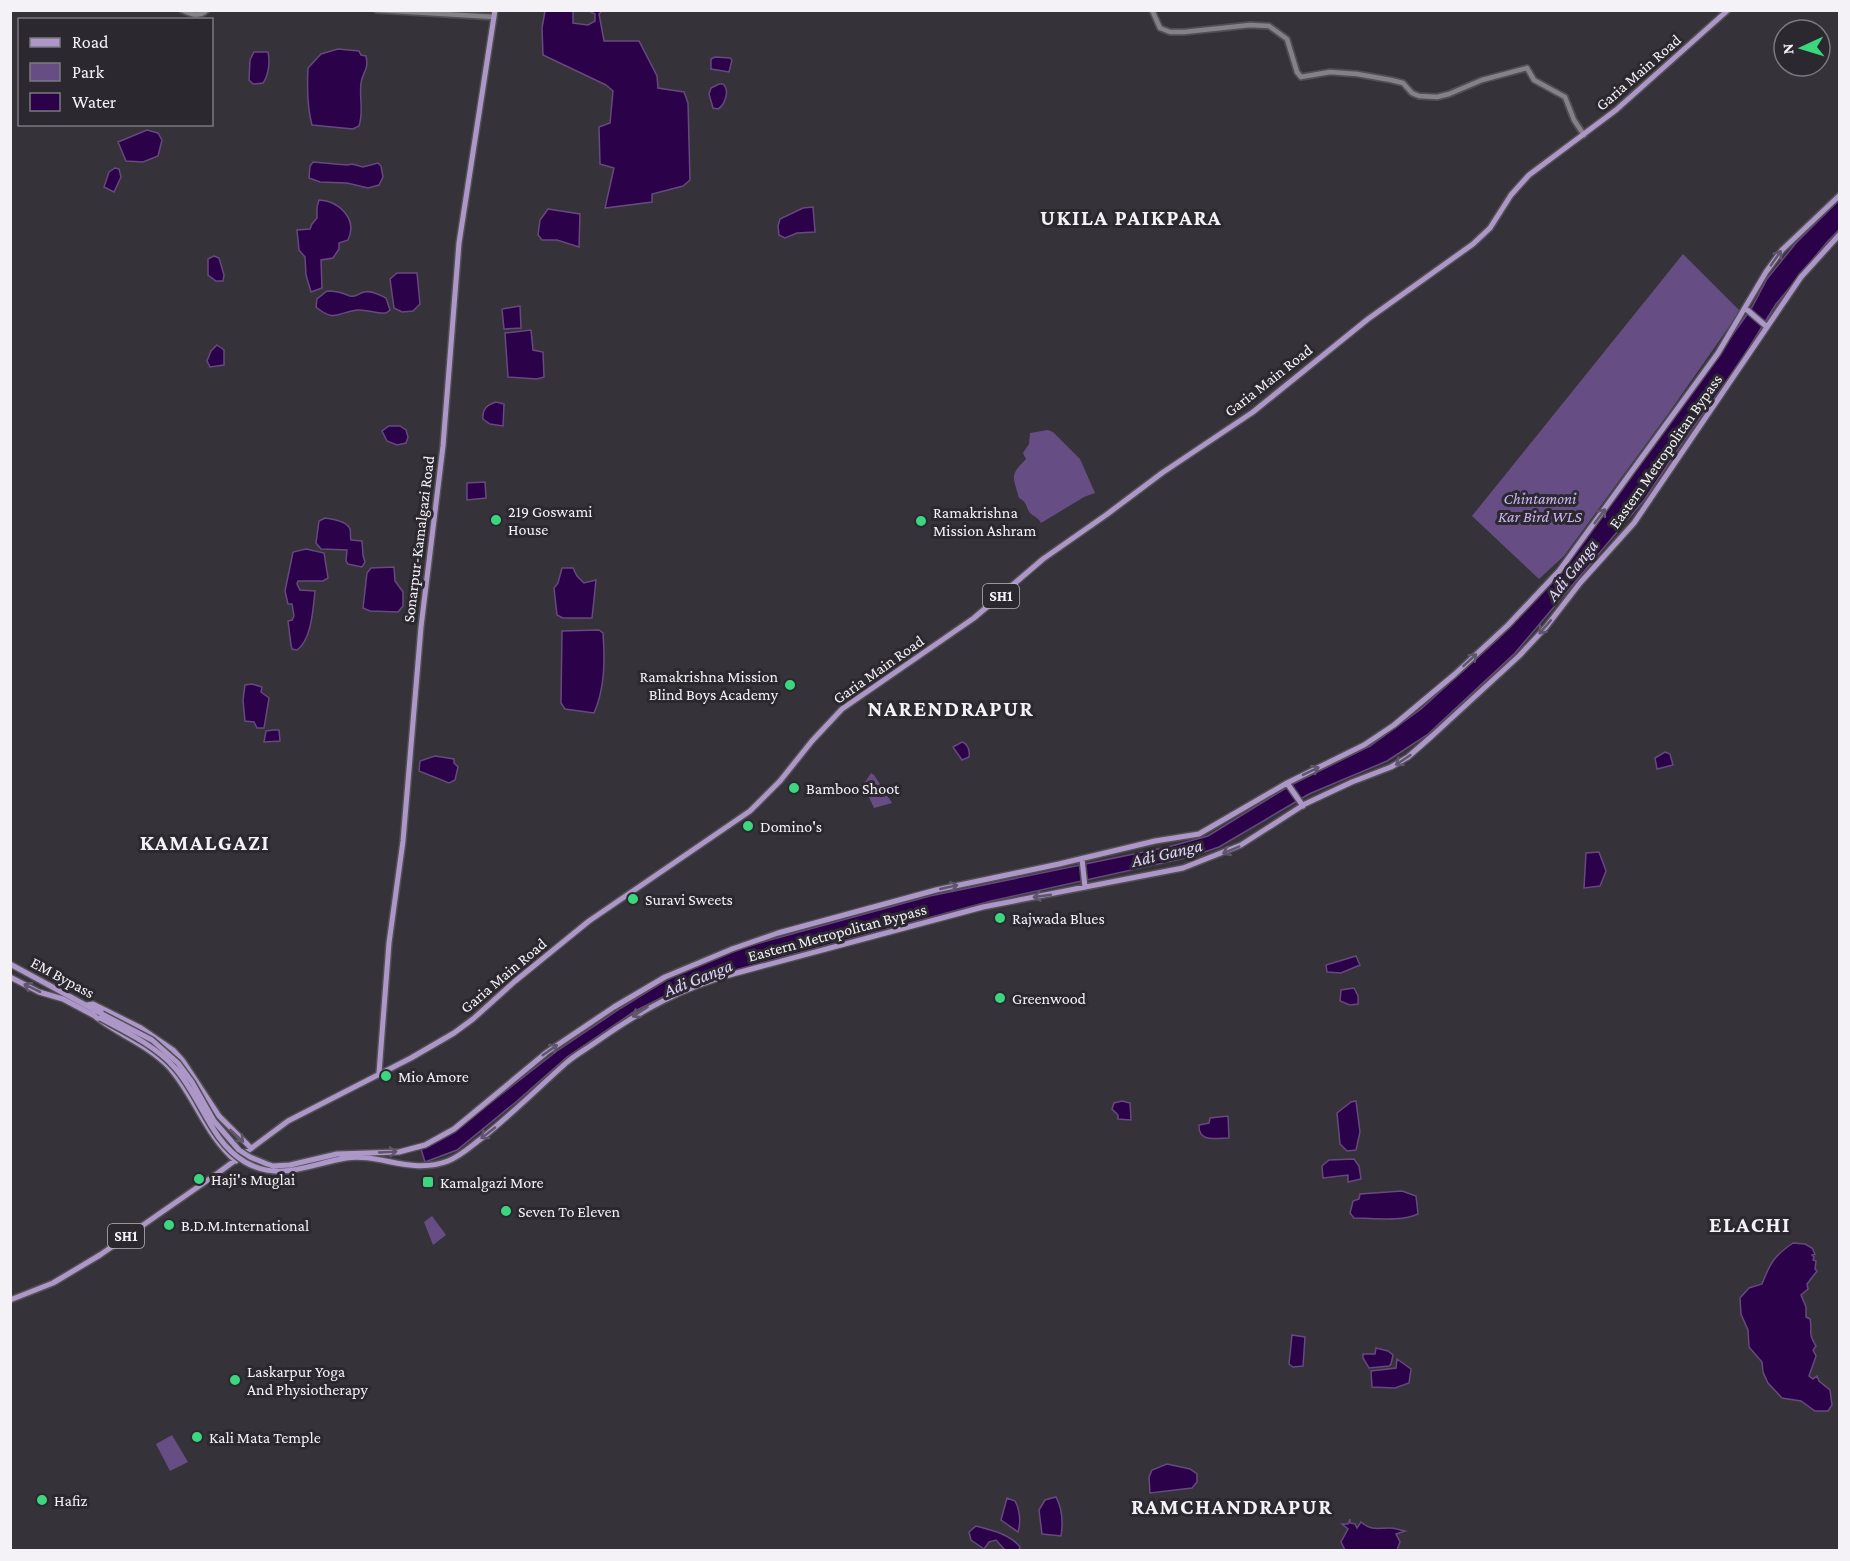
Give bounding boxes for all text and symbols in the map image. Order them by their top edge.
legend [18,18,213,126]
north arrow [1772,18,1832,78]
street label: Garia Main Road [1592,31,1685,114]
text: Road [72,32,109,52]
text: N [1779,43,1796,55]
text: Park [72,62,104,82]
text: Water [72,92,117,112]
district label: UKILA PAIKPARA [1040,205,1222,230]
one-way arrow [1770,251,1782,267]
street label: Garia Main Road [1221,340,1316,420]
street label: Eastern Metropolitan Bypass [1606,371,1726,532]
street label: Sonarpur-Kamalgazi Road [400,454,438,624]
park label: Chintamoni Kar Bird WLS [1498,490,1583,525]
place label: 219 Goswami House [508,503,592,538]
place label: Ramakrishna Mission Ashram [933,504,1037,539]
one-way arrow [1594,508,1606,524]
marker: 219 Goswami House [489,513,503,527]
marker: Ramakrishna Mission Ashram [914,514,928,528]
water label: Adi Ganga [1541,535,1602,605]
road number: SH1 [983,584,1019,608]
one-way arrow [1539,619,1552,635]
street label: Garia Main Road [830,632,927,707]
one-way arrow [1462,653,1477,667]
place label: Ramakrishna Mission Blind Boys Academy [639,668,779,704]
marker: Ramakrishna Mission Blind Boys Academy [783,678,797,692]
district label: NARENDRAPUR [868,696,1034,721]
one-way arrow [1394,753,1411,766]
one-way arrow [1302,765,1320,777]
place label: Bamboo Shoot [806,780,900,797]
marker: Bamboo Shoot [787,781,801,795]
place label: Domino's [760,818,822,835]
marker: Domino's [741,819,755,833]
district label: KAMALGAZI [140,830,270,855]
water label: Adi Ganga [1129,835,1205,871]
one-way arrow [1222,844,1240,856]
one-way arrow [940,881,959,893]
one-way arrow [1033,890,1052,901]
place label: Suravi Sweets [645,891,733,908]
marker: Suravi Sweets [626,892,640,906]
street label: Eastern Metropolitan Bypass [746,900,929,965]
place label: Rajwada Blues [1012,910,1105,928]
marker: Rajwada Blues [993,911,1007,925]
street label: Garia Main Road [457,934,550,1016]
street label: EM Bypass [28,954,97,1002]
water label: Adi Ganga [660,955,736,1001]
one-way arrow [23,981,41,993]
place label: Greenwood [1012,990,1087,1007]
marker: Greenwood [993,991,1007,1005]
one-way arrow [632,1006,649,1018]
one-way arrow [542,1044,558,1056]
place label: Mio Amore [398,1068,469,1085]
marker: Mio Amore [379,1069,393,1083]
one-way arrow [480,1126,496,1139]
one-way arrow [229,1128,244,1142]
one-way arrow [378,1147,398,1158]
place label: Haji's Muglai [211,1171,295,1189]
marker: Haji's Muglai [192,1172,206,1186]
place label: Kamalgazi More [440,1174,544,1192]
marker: Kamalgazi More [421,1175,435,1189]
place label: Seven To Eleven [518,1203,621,1220]
marker: Seven To Eleven [499,1204,513,1218]
district label: ELACHI [1709,1212,1791,1237]
place label: B.D.M.International [181,1217,309,1234]
marker: B.D.M.International [162,1218,176,1232]
road number: SH1 [108,1224,144,1248]
place label: Laskarpur Yoga And Physiotherapy [247,1363,368,1399]
marker: Laskarpur Yoga And Physiotherapy [228,1373,242,1387]
place label: Kali Mata Temple [209,1429,321,1447]
marker: Kali Mata Temple [190,1430,204,1444]
place label: Hafiz [54,1492,87,1509]
marker: Hafiz [35,1493,49,1507]
district label: RAMCHANDRAPUR [1131,1494,1333,1519]

